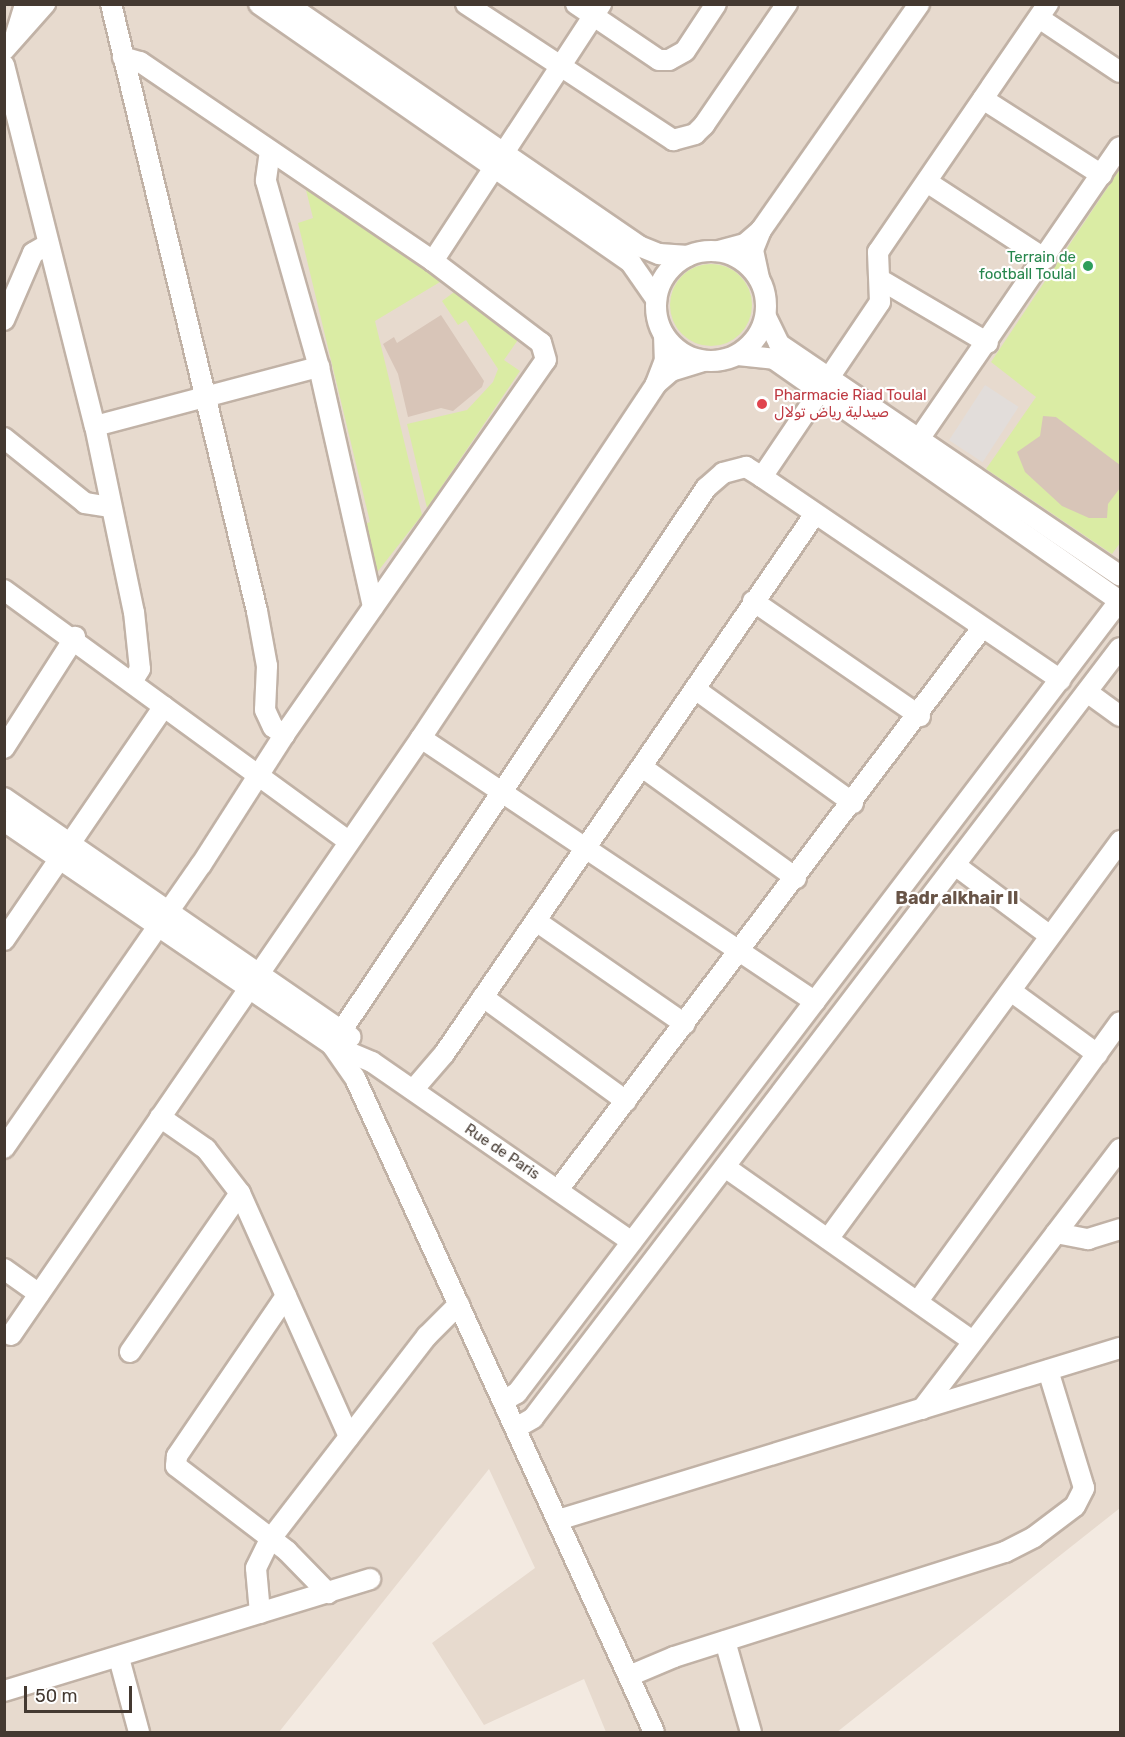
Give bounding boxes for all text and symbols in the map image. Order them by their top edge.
place label: Terrain de football Toulal [979,248,1076,283]
marker: Terrain de football Toulal [1081,259,1095,273]
place label: Pharmacie Riad Toulal صيدلية رياض تولال [774,386,927,421]
marker: Pharmacie Riad Toulal صيدلية رياض تولال [755,397,769,411]
district label: Badr alkhair II [895,887,1019,909]
street label: Rue de Paris [461,1120,543,1184]
scale bar [27,1674,135,1712]
text: 50 m [35,1685,78,1707]

